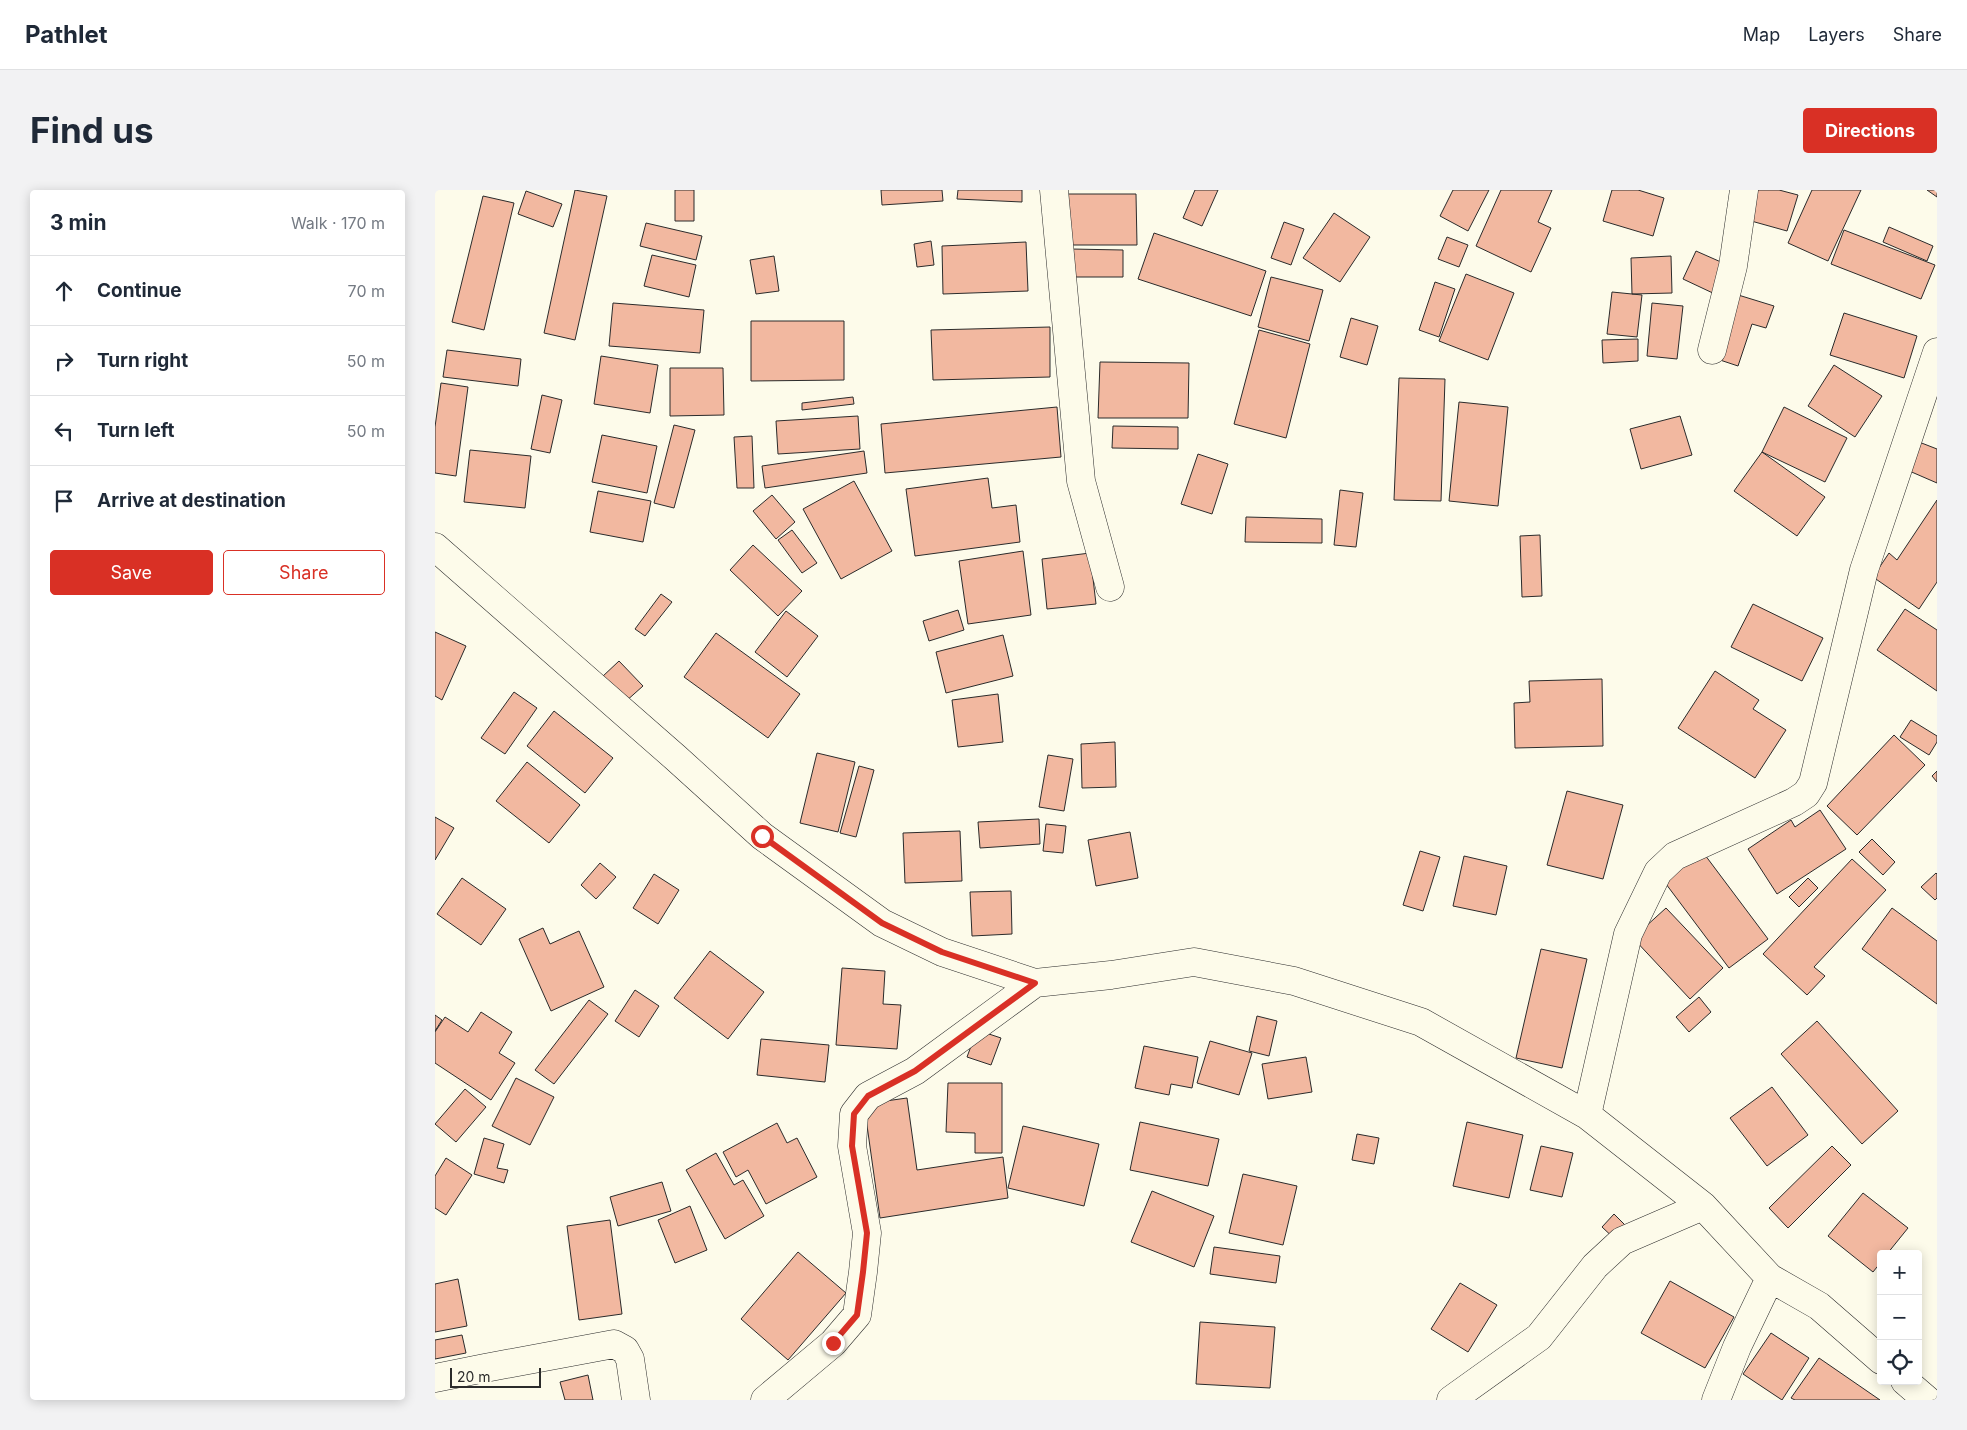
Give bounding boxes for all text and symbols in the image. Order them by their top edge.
text: Pathlet [25,20,108,49]
text: Map [1743,24,1780,45]
text: Layers [1808,24,1865,45]
text: Share [1893,24,1942,45]
button: Directions [1803,108,1937,153]
text: Find us [30,109,154,151]
text: 3 min [50,210,106,235]
text: Walk · 170 m [291,213,385,233]
icon: ahead [50,277,78,305]
text: Continue [97,279,182,302]
text: 70 m [348,281,385,301]
icon: right [50,347,78,375]
text: Turn right [97,349,188,372]
text: 50 m [347,351,385,371]
icon: left [50,417,78,445]
text: Turn left [97,419,175,442]
text: 50 m [347,421,385,441]
icon: arrive [50,487,78,515]
text: Arrive at destination [97,489,286,512]
button: Save [50,550,213,595]
button: Share [223,550,385,595]
route start [751,825,774,848]
map controls [1877,1250,1922,1385]
button: + [1877,1250,1922,1295]
button: − [1877,1295,1922,1340]
route end [822,1332,845,1355]
button: locate [1877,1340,1922,1385]
scale bar [450,1365,541,1388]
text: 20 m [457,1368,491,1385]

